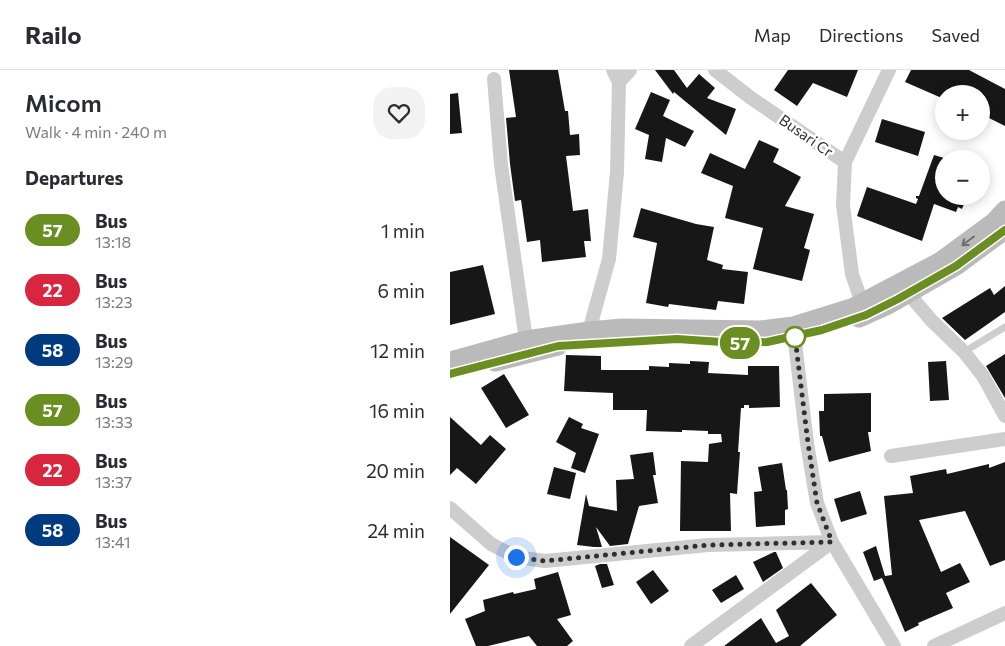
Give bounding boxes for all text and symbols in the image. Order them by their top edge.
text: Railo [25,20,82,49]
text: Map [754,24,791,46]
text: Directions [819,24,903,46]
text: Saved [931,24,980,46]
map controls [935,85,990,205]
button: + [935,85,990,140]
button: heart [373,87,425,139]
text: Micom [25,88,102,117]
street label: Busari Cr [776,110,837,160]
text: Walk · 4 min · 240 m [25,122,167,141]
button: − [935,150,990,205]
text: Departures [25,166,123,189]
text: Bus [95,209,127,232]
text: 57 [42,219,63,241]
text: 1 min [381,219,425,242]
text: 13:18 [95,232,131,251]
one-way arrow [961,236,975,246]
text: Bus [95,269,127,292]
text: 22 [42,279,63,301]
text: 6 min [377,279,425,302]
text: 13:23 [95,292,133,311]
unlabelled marker [784,326,806,348]
line badge: 57 [718,327,762,359]
text: Bus [95,329,127,352]
text: 57 [730,332,750,354]
text: 58 [42,339,63,361]
text: 12 min [370,339,425,362]
text: 13:29 [95,352,133,371]
text: Bus [95,389,127,412]
text: 57 [42,399,63,421]
text: 16 min [369,399,425,422]
text: 13:33 [95,412,133,431]
text: Bus [95,449,127,472]
text: 22 [42,459,63,481]
text: 20 min [366,459,425,482]
text: 13:37 [95,472,132,491]
text: Bus [95,509,127,532]
text: 58 [42,519,63,541]
text: 24 min [367,519,425,542]
text: 13:41 [95,532,131,551]
your location [504,545,529,570]

